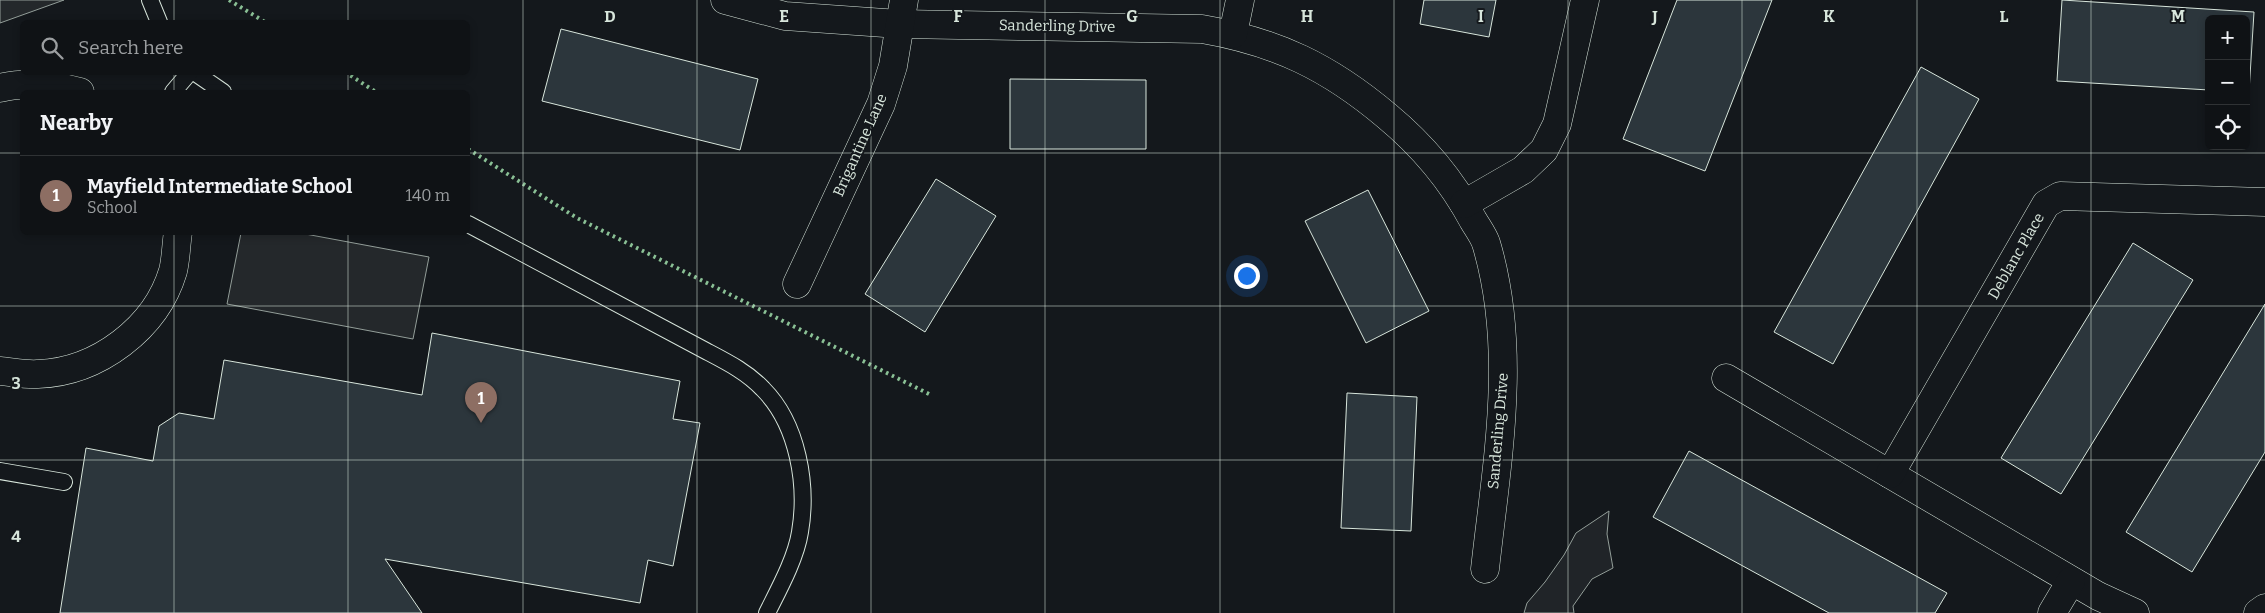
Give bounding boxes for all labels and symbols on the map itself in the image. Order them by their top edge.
text: D [604,7,616,26]
text: E [779,7,789,26]
text: F [954,7,963,26]
text: G [1126,7,1138,26]
text: H [1301,7,1314,26]
text: I [1478,7,1484,26]
text: J [1651,7,1658,26]
text: K [1823,7,1835,26]
text: L [2000,7,2009,26]
text: M [2171,7,2185,26]
street label: Sanderling Drive [999,16,1115,36]
street label: Brigantine Lane [829,91,891,199]
street label: Deblanc Place [1984,210,2048,302]
your location [1234,263,1260,289]
street label: Sanderling Drive [1484,372,1512,490]
text: 3 [11,374,21,393]
pin: 1 [465,382,497,423]
text: 4 [11,527,21,546]

